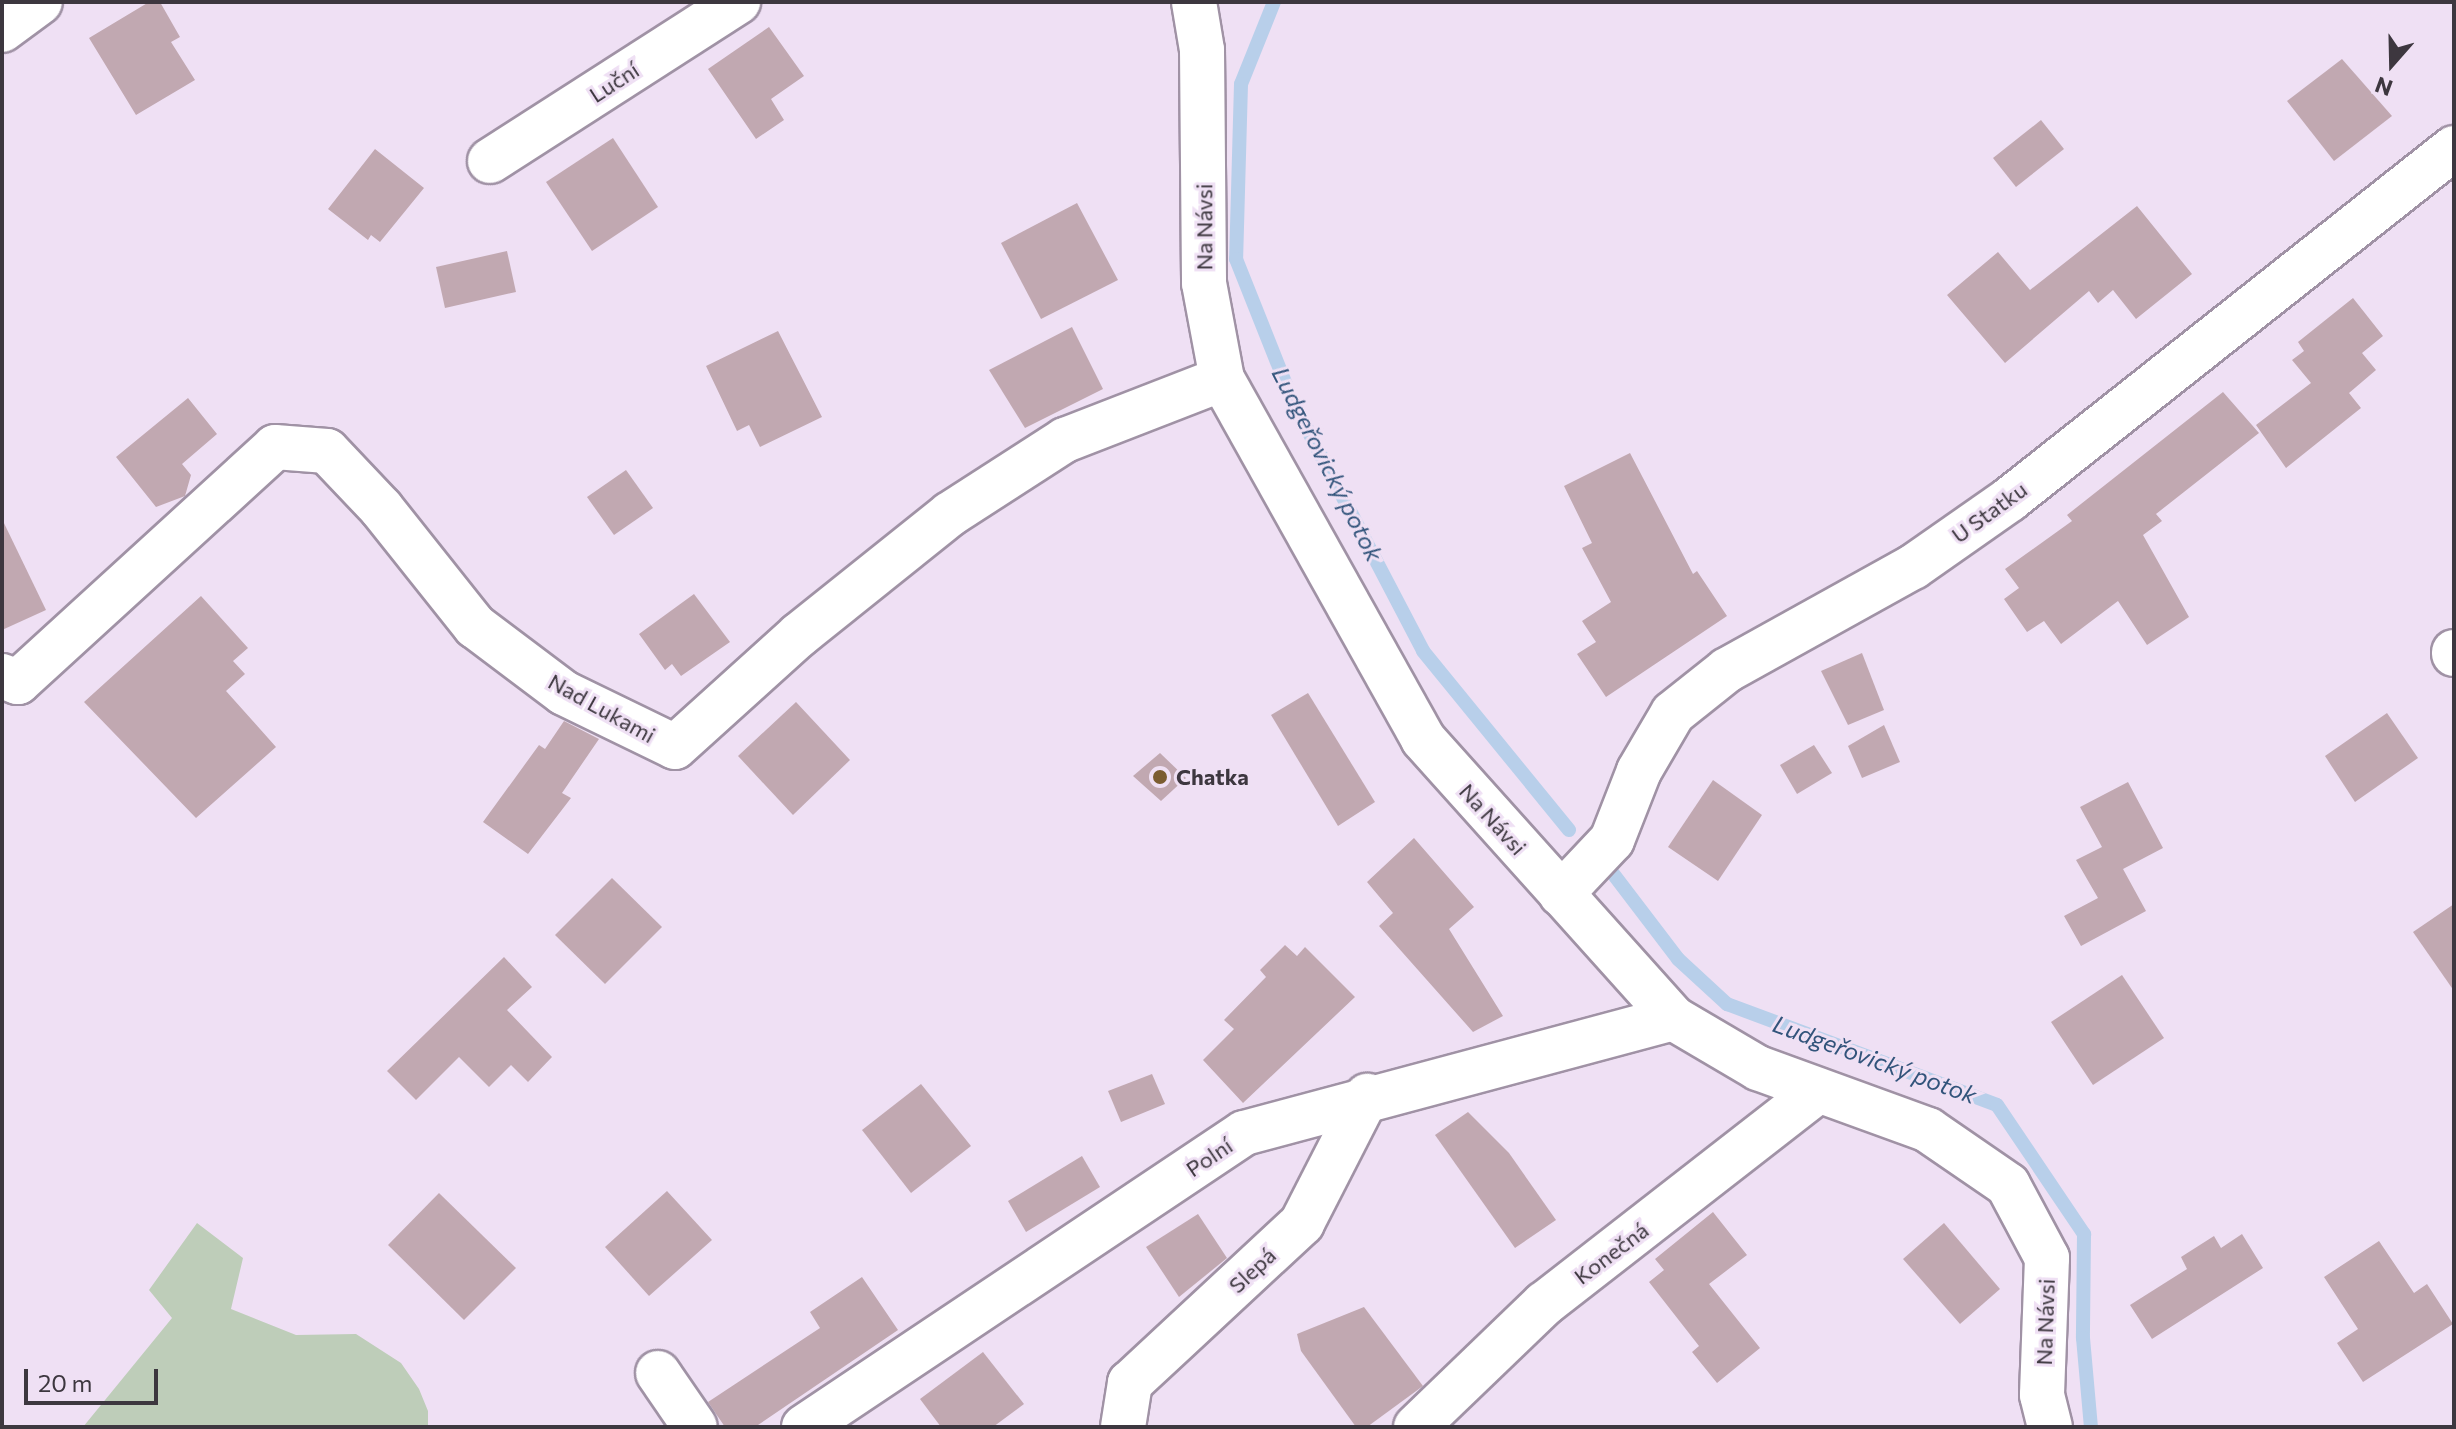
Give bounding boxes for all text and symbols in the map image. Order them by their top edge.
north arrow [2352,24,2432,104]
street label: Luční [584,56,644,108]
text: N [2371,72,2396,103]
street label: Na Návsi [1191,184,1217,270]
water label: Ludgeřovický potok [1266,362,1390,566]
street label: U Statku [1946,476,2032,548]
street label: Nad Lukami [544,668,660,748]
place label: Chatka [1176,764,1249,790]
marker: Chatka [1151,768,1169,786]
street label: Na Návsi [1454,778,1532,860]
water label: Ludgeřovický potok [1769,1009,1981,1109]
street label: Polní [1181,1132,1237,1182]
street label: Konečná [1569,1217,1653,1289]
street label: Slepá [1223,1242,1281,1298]
street label: Na Návsi [2030,1278,2060,1366]
scale bar [28,1353,162,1403]
text: 20 m [38,1368,92,1397]

